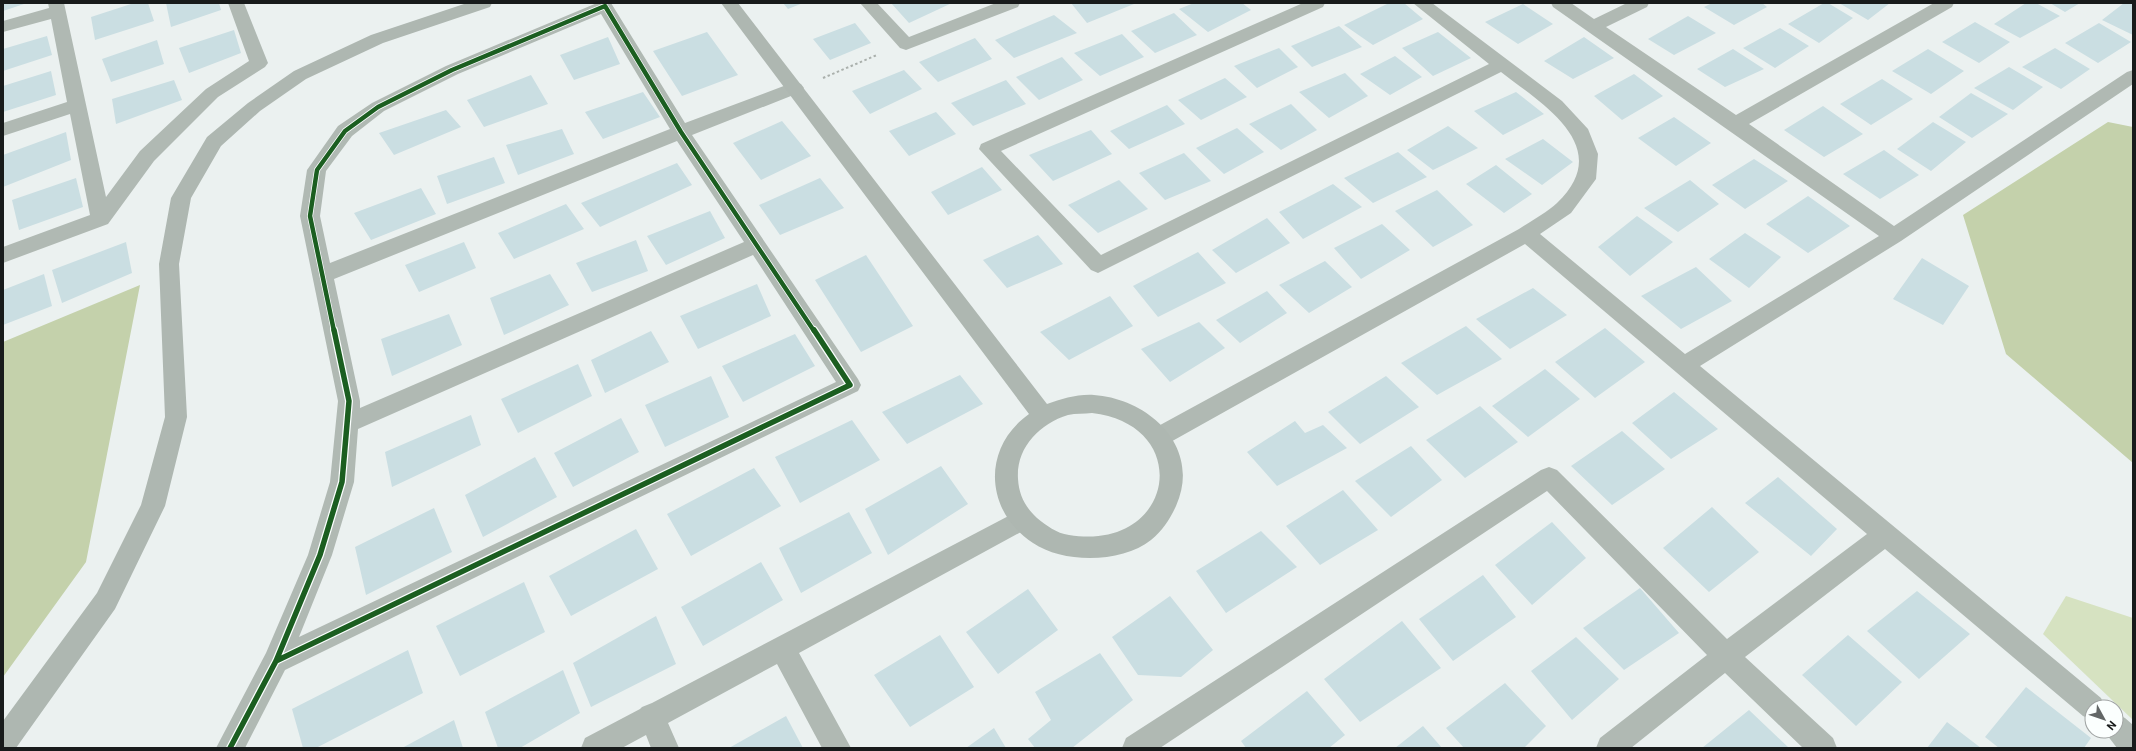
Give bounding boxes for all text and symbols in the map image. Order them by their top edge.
north arrow [2084,699,2124,739]
text: N [2104,718,2119,732]

